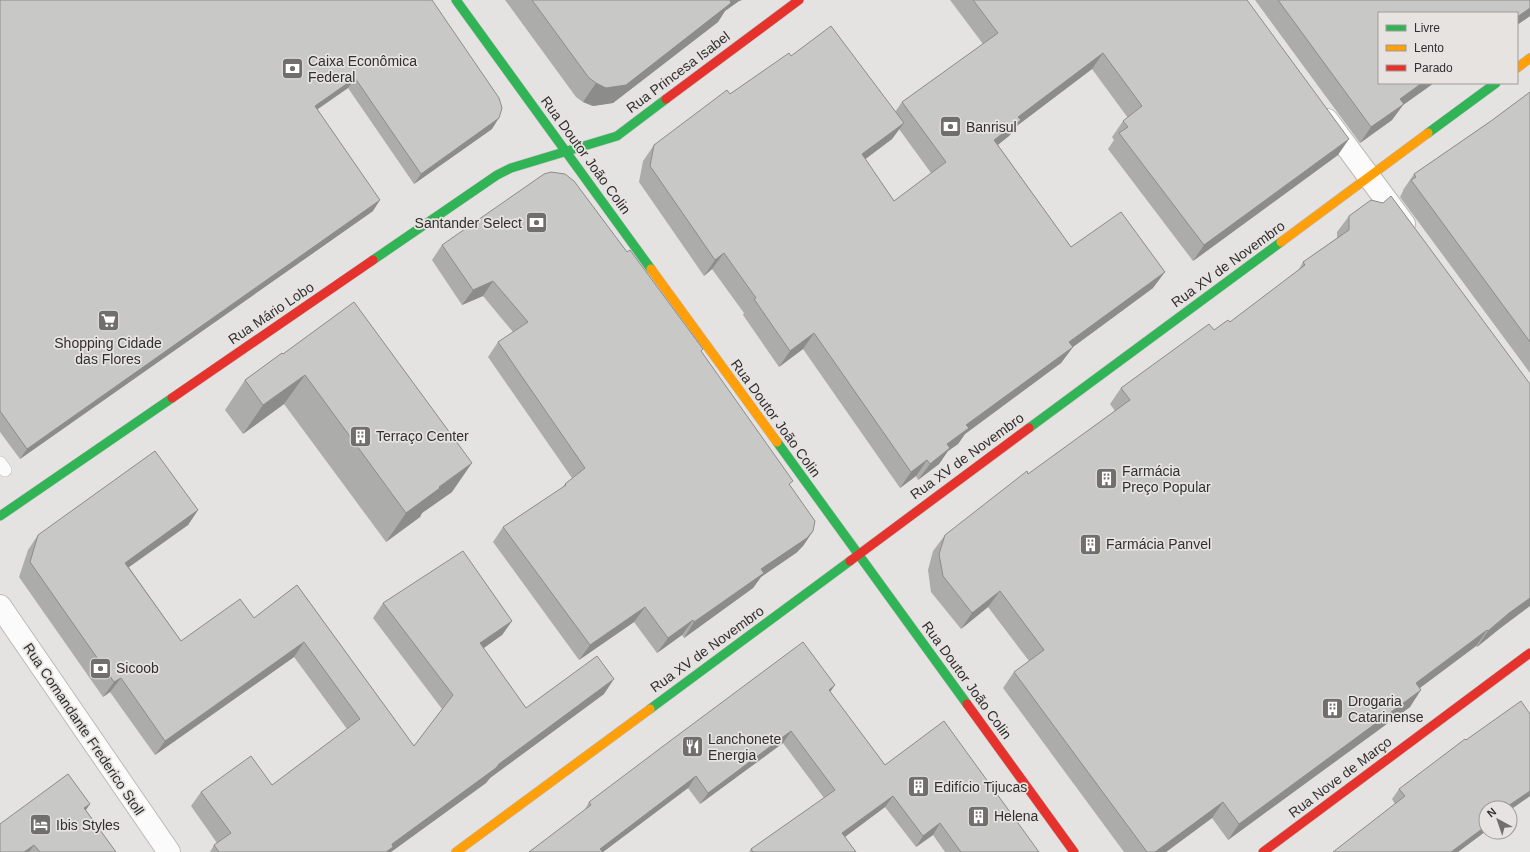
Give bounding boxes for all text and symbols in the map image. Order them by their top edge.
legend [1378,12,1518,84]
text: Livre [1414,21,1440,35]
street label: Rua Princesa Isabel [623,28,733,116]
text: Lento [1414,41,1444,55]
place label: Caixa Econômica Federal [308,53,417,85]
bank icon: Caixa Econômica Federal [279,56,305,82]
text: Parado [1414,61,1453,75]
street label: Rua Doutor João Colin [538,93,634,217]
bank icon: Banrisul [937,114,963,140]
place label: Banrisul [966,119,1017,135]
bank icon: Santander Select [524,210,550,236]
place label: Santander Select [415,215,522,231]
street label: Rua XV de Novembro [1168,217,1288,310]
street label: Rua Mário Lobo [225,278,317,347]
supermarket icon: Shopping Cidade das Flores [95,308,121,334]
place label: Shopping Cidade das Flores [54,335,162,367]
street label: Rua Doutor João Colin [728,356,824,480]
street label: Rua XV de Novembro [907,409,1027,502]
building icon: Terraço Center [347,423,373,449]
place label: Terraço Center [376,428,469,444]
place label: Farmácia Preço Popular [1122,463,1211,495]
building icon: Farmácia Preço Popular [1093,466,1119,492]
building icon: Farmácia Panvel [1078,531,1104,557]
place label: Farmácia Panvel [1106,536,1211,552]
street label: Rua XV de Novembro [647,602,767,695]
street label: Rua Doutor João Colin [919,618,1015,742]
street label: Rua Comandante Frederico Stoll [20,640,148,818]
bank icon: Sicoob [87,655,113,681]
place label: Sicoob [116,660,159,676]
place label: Drogaria Catarinense [1348,693,1424,725]
building icon: Drogaria Catarinense [1319,696,1345,722]
place label: Lanchonete Energia [708,731,781,763]
street label: Rua Nove de Março [1285,733,1395,821]
restaurant icon: Lanchonete Energia [680,734,706,760]
building icon: Edifício Tijucas [906,774,932,800]
place label: Edifício Tijucas [934,779,1027,795]
north arrow [1478,800,1518,840]
building icon: Helena [965,803,991,829]
text: N [1485,805,1499,819]
place label: Helena [994,808,1039,824]
hotel icon: Ibis Styles [27,812,53,838]
place label: Ibis Styles [56,817,120,833]

